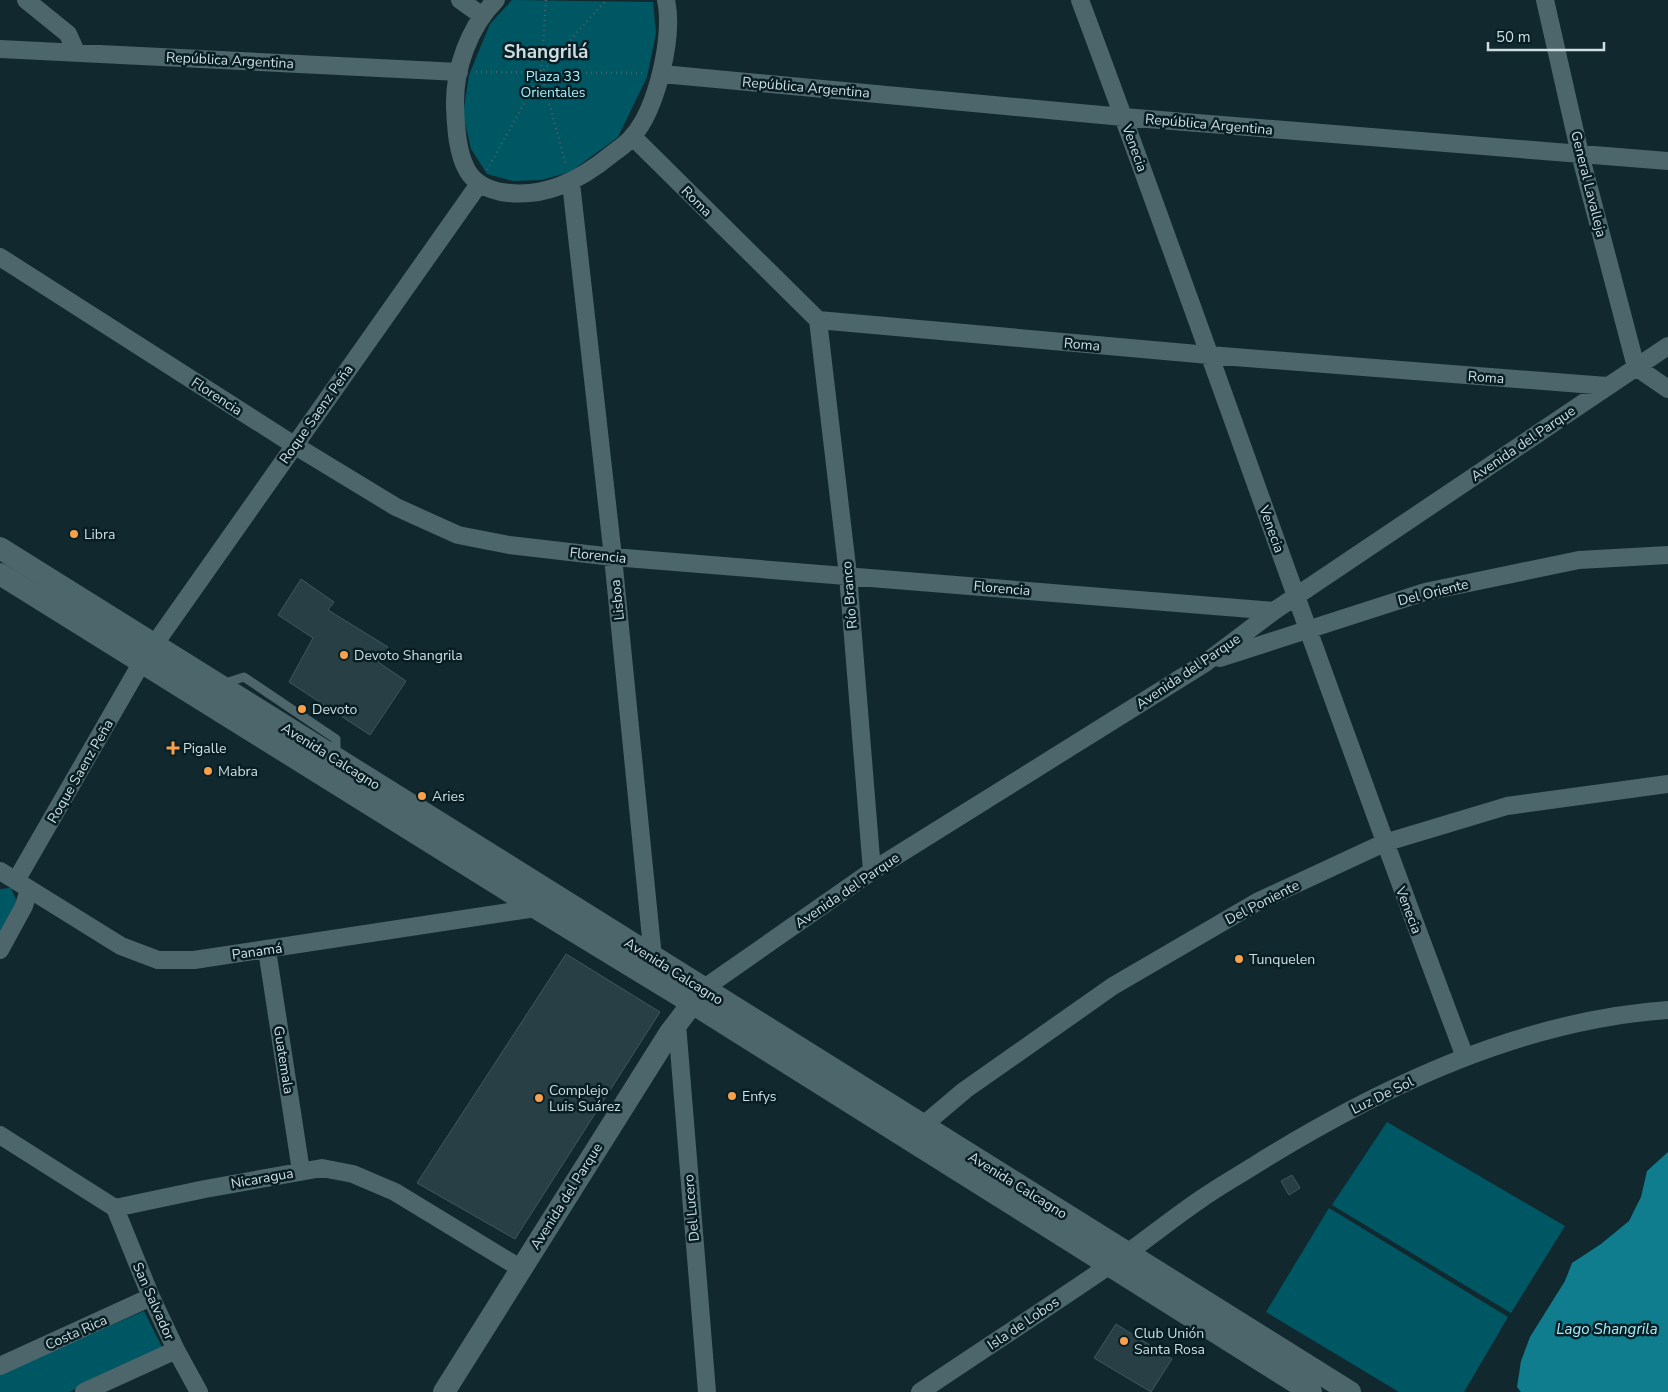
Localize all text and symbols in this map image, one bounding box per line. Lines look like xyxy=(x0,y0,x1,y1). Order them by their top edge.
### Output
scale bar xyxy=(1488,20,1604,52)
text: 50 m xyxy=(1496,27,1531,47)
district label: Shangrilá xyxy=(504,39,588,65)
street label: República Argentina xyxy=(166,48,294,73)
park label: Plaza 33 Orientales xyxy=(521,67,586,102)
street label: República Argentina xyxy=(741,72,871,103)
street label: República Argentina xyxy=(1144,109,1274,140)
street label: Venecia xyxy=(1117,121,1152,174)
street label: General Lavalleja xyxy=(1566,129,1611,239)
street label: Roma xyxy=(677,182,716,221)
street label: Roma xyxy=(1063,333,1101,356)
street label: Roque Saenz Peña xyxy=(275,361,358,468)
street label: Roma xyxy=(1467,367,1505,388)
street label: Florencia xyxy=(188,373,246,420)
street label: Avenida del Parque xyxy=(1467,401,1579,486)
street label: Venecia xyxy=(1254,502,1289,555)
place label: Libra xyxy=(84,525,115,544)
marker: Libra xyxy=(68,528,80,540)
street label: Florencia xyxy=(569,543,627,568)
street label: Río Branco xyxy=(837,560,862,630)
street label: Del Oriente xyxy=(1396,575,1470,610)
street label: Florencia xyxy=(973,577,1031,600)
street label: Lisboa xyxy=(606,579,629,621)
street label: Avenida del Parque xyxy=(1132,629,1244,714)
place label: Devoto Shangrila xyxy=(354,646,463,665)
marker: Devoto Shangrila xyxy=(338,649,350,661)
place label: Devoto xyxy=(312,700,357,719)
marker: Devoto xyxy=(296,703,308,715)
street label: Roque Saenz Peña xyxy=(43,716,118,827)
street label: Avenida Calcagno xyxy=(278,718,384,795)
place label: Pigalle xyxy=(183,739,226,758)
marker: Pigalle xyxy=(167,742,179,754)
place label: Mabra xyxy=(218,762,258,781)
marker: Mabra xyxy=(202,765,214,777)
place label: Aries xyxy=(432,787,465,806)
marker: Aries xyxy=(416,790,428,802)
street label: Avenida del Parque xyxy=(791,848,903,933)
street label: Del Poniente xyxy=(1222,876,1303,929)
street label: Venecia xyxy=(1391,883,1426,936)
street label: Avenida Calcagno xyxy=(621,933,727,1010)
street label: Panamá xyxy=(231,939,284,964)
place label: Tunquelen xyxy=(1249,950,1315,969)
marker: Tunquelen xyxy=(1233,953,1245,965)
street label: Guatemala xyxy=(269,1025,298,1095)
street label: Luz De Sol xyxy=(1348,1072,1417,1119)
place label: Complejo Luis Suárez xyxy=(549,1081,621,1116)
place label: Enfys xyxy=(742,1087,777,1106)
marker: Enfys xyxy=(726,1090,738,1102)
marker: Complejo Luis Suárez xyxy=(533,1092,545,1104)
street label: Avenida del Parque xyxy=(526,1139,607,1253)
street label: Avenida Calcagno xyxy=(965,1147,1071,1224)
street label: Nicaragua xyxy=(229,1164,295,1193)
street label: Del Lucero xyxy=(679,1173,704,1242)
street label: San Salvador xyxy=(128,1259,179,1343)
street label: Isla de Lobos xyxy=(984,1292,1063,1354)
street label: Costa Rica xyxy=(42,1310,110,1355)
water label: Lago Shangrila xyxy=(1556,1319,1658,1339)
place label: Club Unión Santa Rosa xyxy=(1134,1324,1205,1359)
marker: Club Unión Santa Rosa xyxy=(1118,1335,1130,1347)

